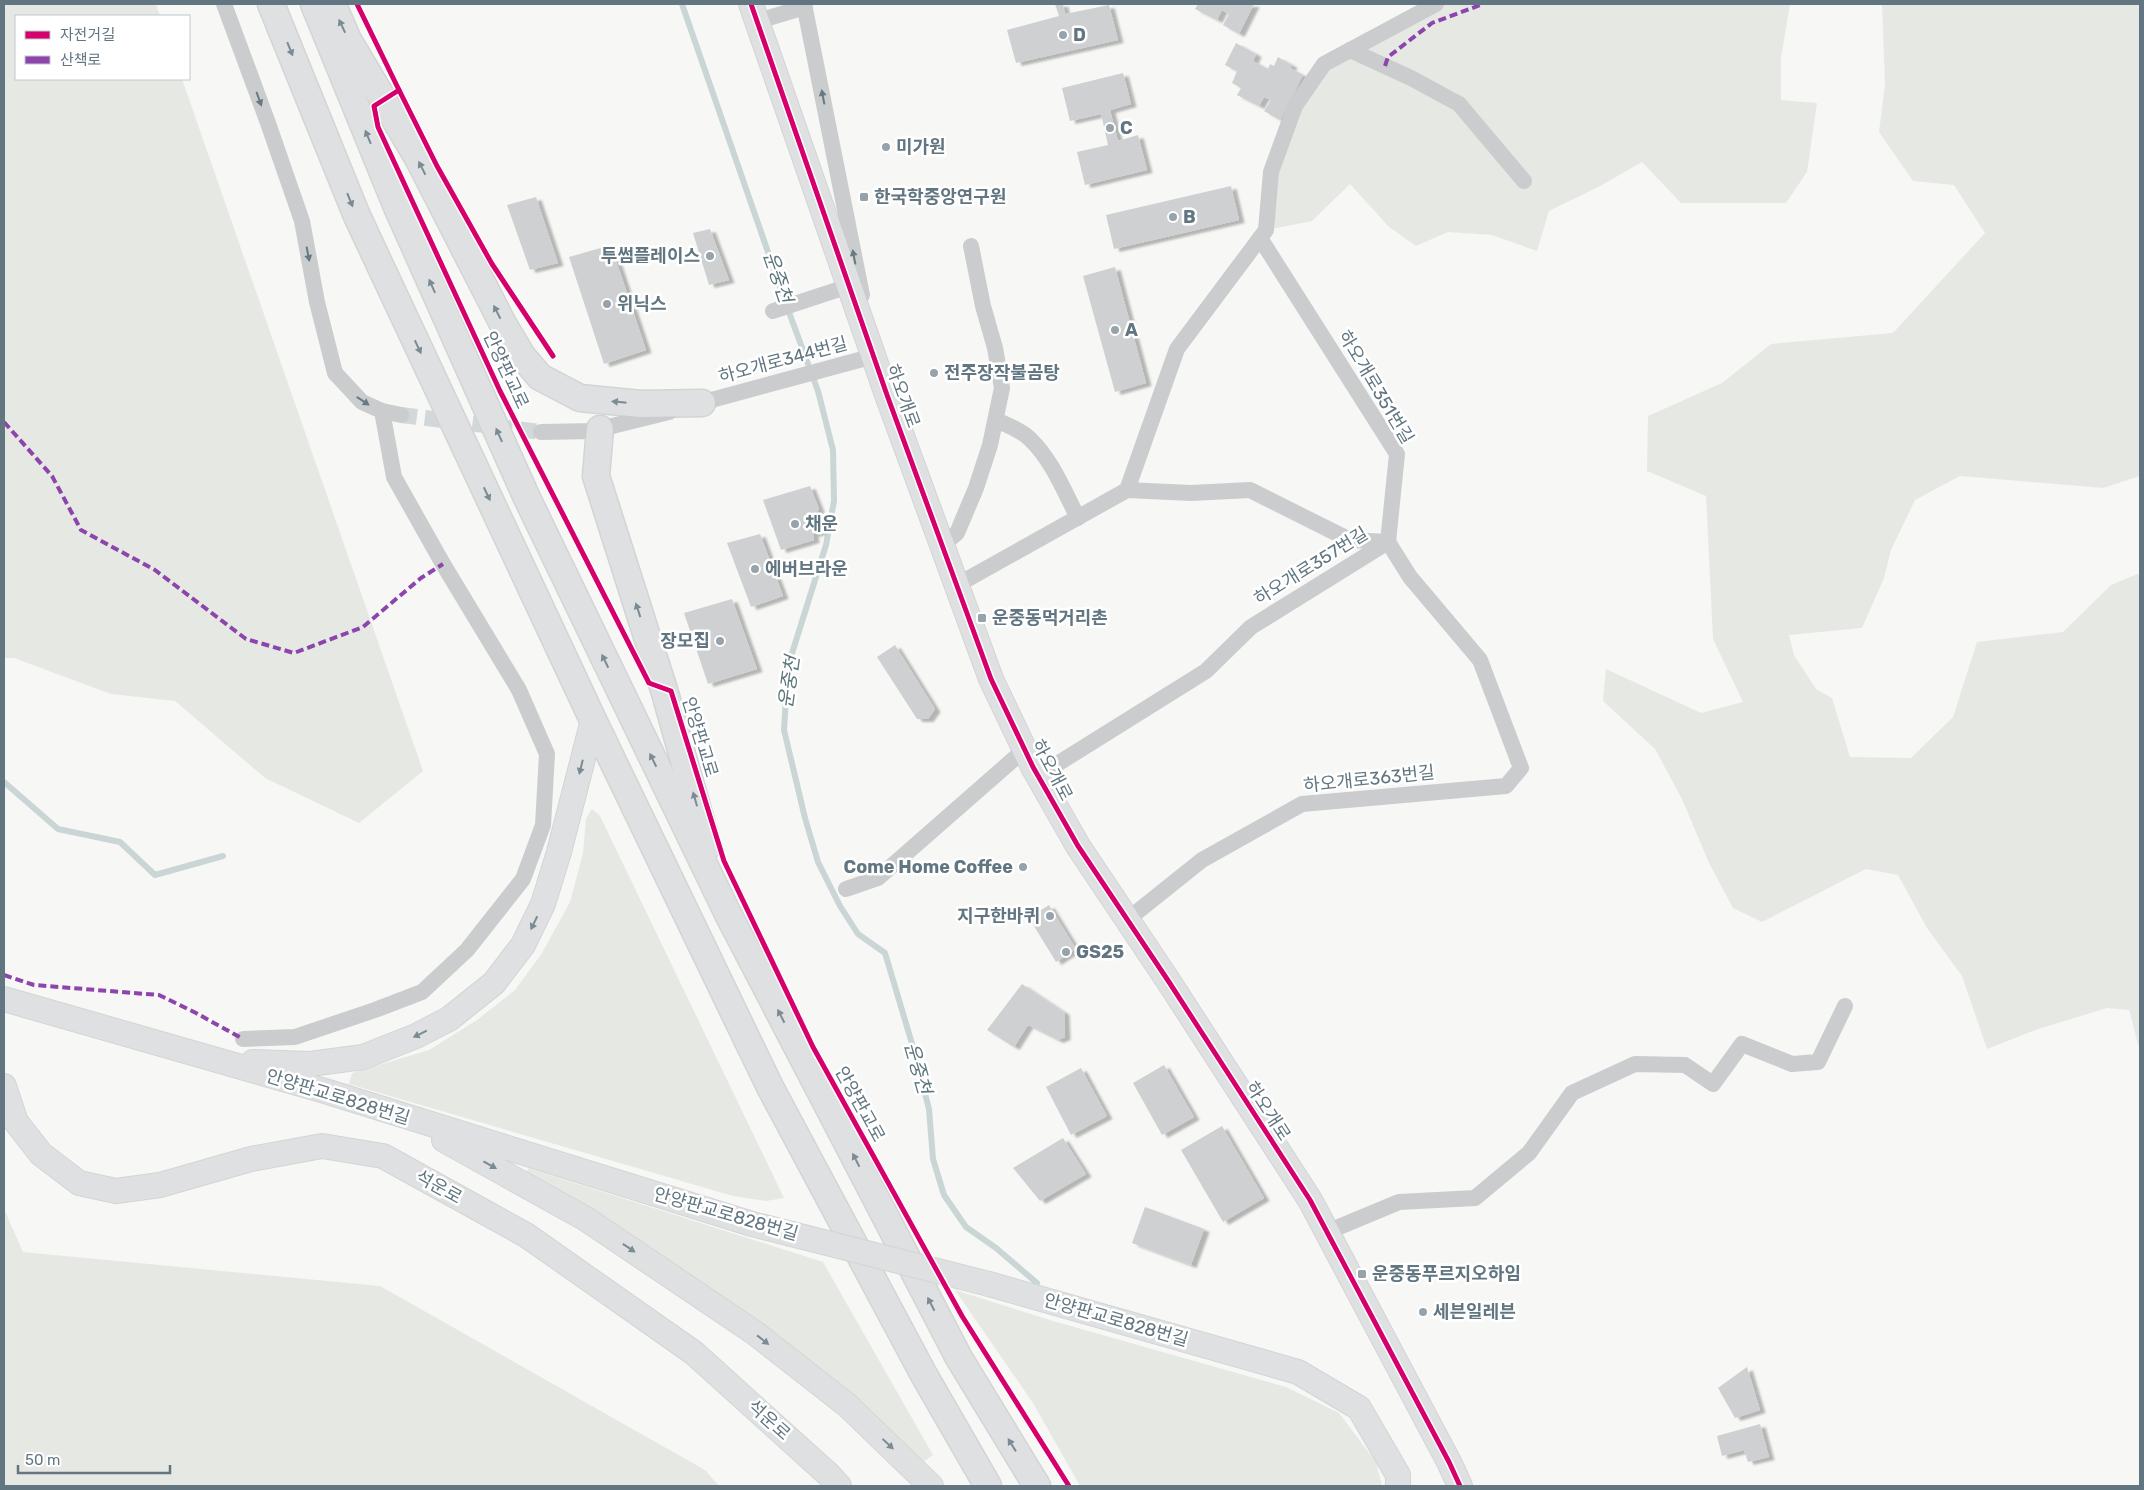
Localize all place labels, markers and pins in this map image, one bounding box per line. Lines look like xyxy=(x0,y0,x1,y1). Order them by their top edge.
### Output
place label: D xyxy=(1073,24,1086,46)
marker: D xyxy=(1057,29,1069,41)
place label: C xyxy=(1120,117,1133,139)
marker: C xyxy=(1104,122,1116,134)
place label: 미가원 xyxy=(896,136,946,158)
marker: 미가원 xyxy=(880,141,892,153)
place label: 한국학중앙연구원 xyxy=(874,186,1006,208)
marker: 한국학중앙연구원 xyxy=(858,191,870,203)
place label: B xyxy=(1183,206,1196,228)
marker: B xyxy=(1167,211,1179,223)
place label: 투썸플레이스 xyxy=(601,245,700,267)
marker: 투썸플레이스 xyxy=(704,250,716,262)
place label: 위닉스 xyxy=(617,293,667,315)
marker: 위닉스 xyxy=(601,298,613,310)
place label: A xyxy=(1125,319,1138,341)
marker: A xyxy=(1109,324,1121,336)
place label: 전주장작불곰탕 xyxy=(944,362,1060,384)
marker: 전주장작불곰탕 xyxy=(928,367,940,379)
place label: 채운 xyxy=(805,513,838,535)
marker: 채운 xyxy=(789,518,801,530)
place label: 에버브라운 xyxy=(765,558,848,580)
marker: 에버브라운 xyxy=(749,563,761,575)
place label: 운중동먹거리촌 xyxy=(992,607,1108,629)
marker: 운중동먹거리촌 xyxy=(976,612,988,624)
place label: 장모집 xyxy=(660,630,710,652)
marker: 장모집 xyxy=(714,635,726,647)
place label: Come Home Coffee xyxy=(844,856,1013,878)
marker: Come Home Coffee xyxy=(1017,861,1029,873)
place label: 지구한바퀴 xyxy=(957,905,1040,927)
marker: 지구한바퀴 xyxy=(1044,910,1056,922)
place label: GS25 xyxy=(1076,941,1124,963)
marker: GS25 xyxy=(1060,946,1072,958)
place label: 운중동푸르지오하임 xyxy=(1372,1263,1521,1285)
marker: 운중동푸르지오하임 xyxy=(1356,1268,1368,1280)
place label: 세븐일레븐 xyxy=(1433,1301,1516,1323)
marker: 세븐일레븐 xyxy=(1417,1306,1429,1318)

